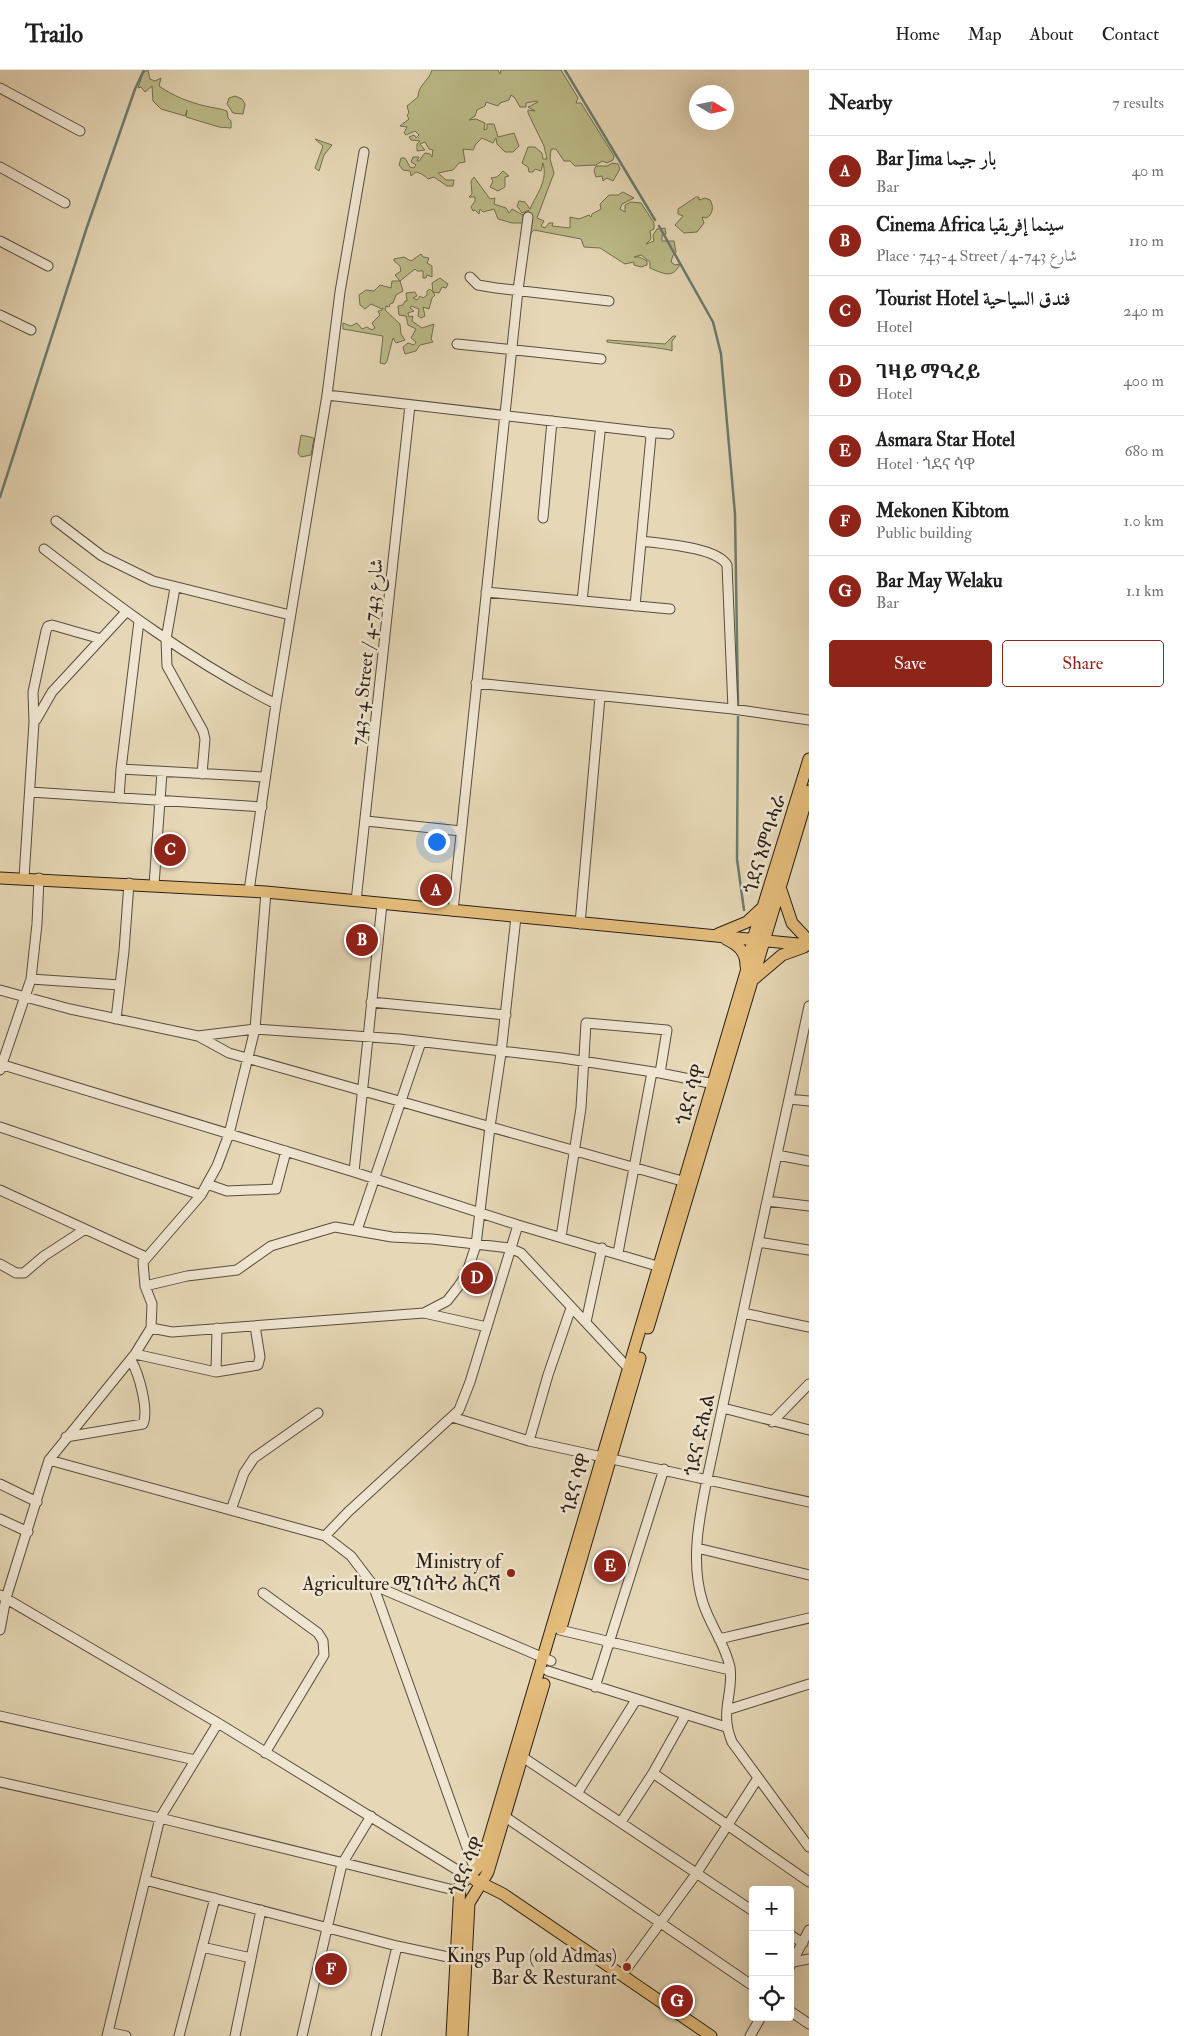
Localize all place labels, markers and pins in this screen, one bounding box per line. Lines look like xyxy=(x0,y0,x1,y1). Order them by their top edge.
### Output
pin: C xyxy=(154,831,186,869)
pin: A xyxy=(420,871,452,909)
pin: B xyxy=(346,921,378,959)
pin: D xyxy=(461,1259,493,1297)
pin: E xyxy=(594,1547,626,1585)
place label: Ministry of Agriculture ሚንስትሪ ሕርሻ xyxy=(302,1550,504,1596)
marker: Ministry of Agriculture ሚንስትሪ ሕርሻ xyxy=(505,1567,517,1579)
place label: Kings Pup (old Admas) Bar & Resturant xyxy=(446,1944,617,1990)
pin: F xyxy=(315,1950,347,1988)
marker: Kings Pup (old Admas) Bar & Resturant xyxy=(621,1961,633,1973)
pin: G xyxy=(661,1982,693,2020)

